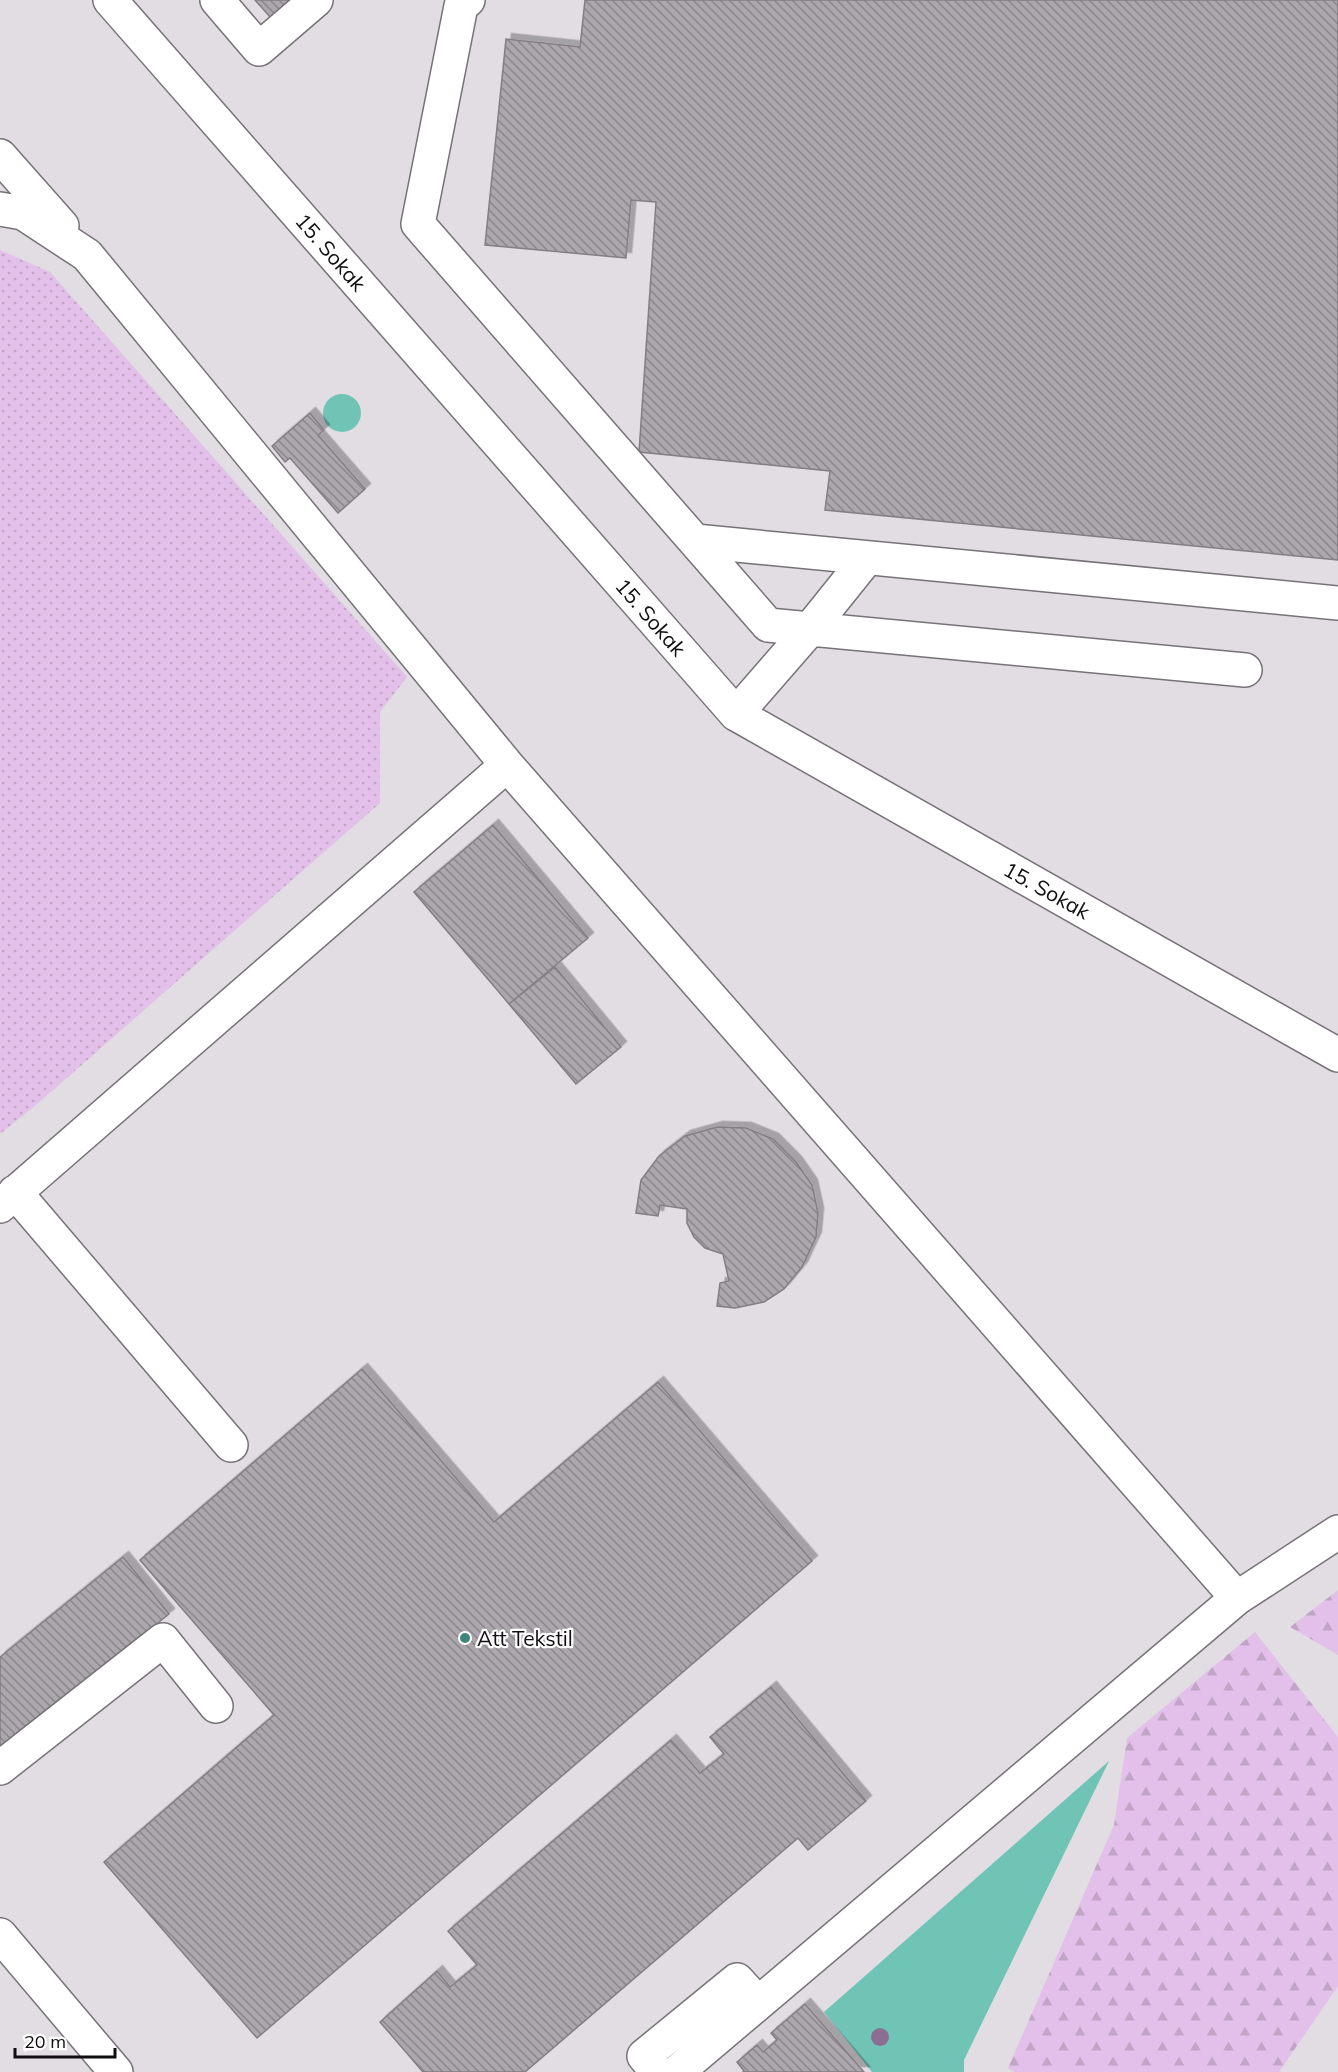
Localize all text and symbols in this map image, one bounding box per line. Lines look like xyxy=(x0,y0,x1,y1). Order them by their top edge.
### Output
street label: 15. Sokak xyxy=(290,208,372,296)
street label: 15. Sokak xyxy=(610,573,692,661)
street label: 15. Sokak xyxy=(999,856,1095,924)
place label: Att Tekstil xyxy=(477,1625,573,1651)
marker: Att Tekstil xyxy=(458,1631,472,1645)
scale bar xyxy=(15,2021,116,2059)
text: 20 m xyxy=(24,2030,66,2053)

